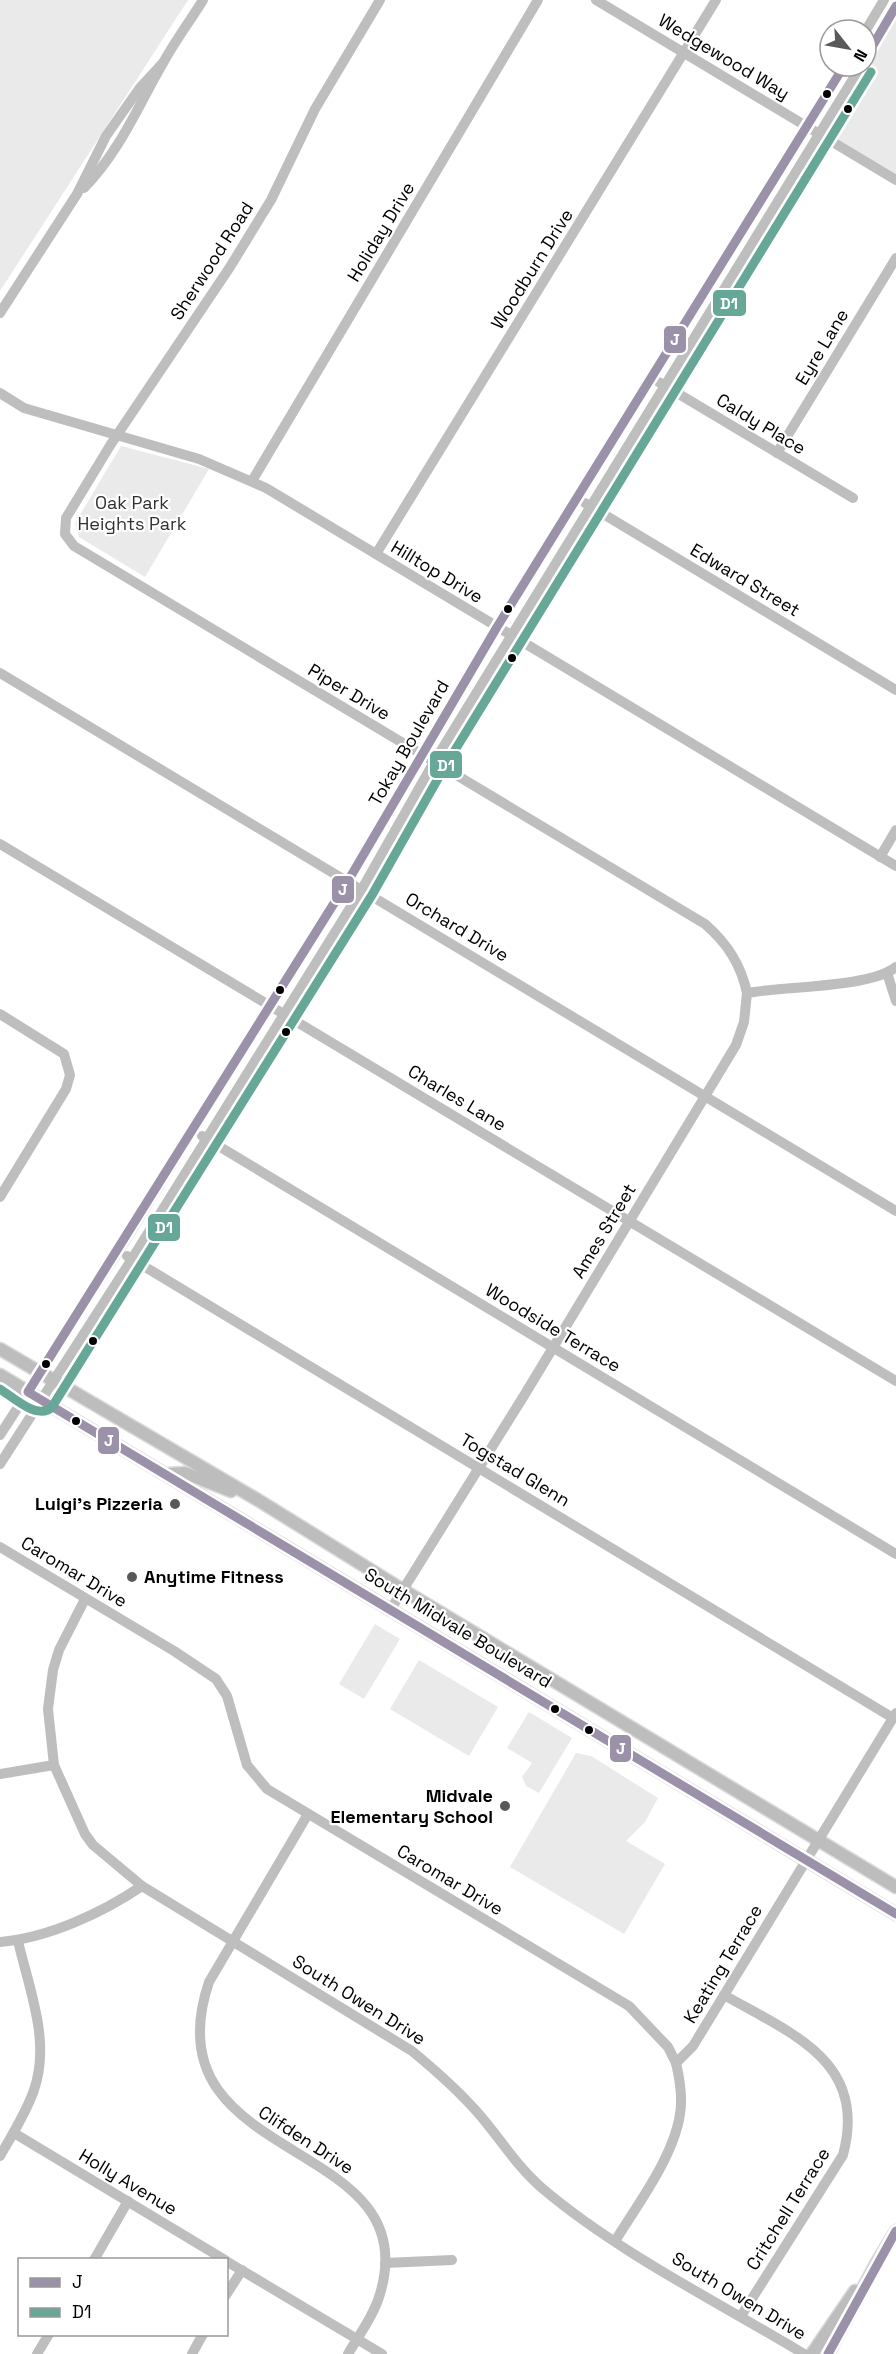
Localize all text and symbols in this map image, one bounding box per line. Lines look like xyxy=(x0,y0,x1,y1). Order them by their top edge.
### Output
street label: Wedgewood Way xyxy=(654,8,794,105)
north arrow xyxy=(818,18,878,78)
text: N xyxy=(849,45,872,65)
unlabelled marker xyxy=(821,88,833,100)
unlabelled marker xyxy=(842,103,854,115)
street label: Holiday Drive xyxy=(342,178,419,286)
street label: Sherwood Road xyxy=(165,197,258,324)
street label: Woodburn Drive xyxy=(485,204,578,333)
line badge: D1 xyxy=(712,289,747,317)
text: D1 xyxy=(720,293,738,314)
street label: Eyre Lane xyxy=(790,304,853,389)
line badge: J xyxy=(663,325,687,354)
text: J xyxy=(670,329,680,350)
street label: Caldy Place xyxy=(712,388,810,459)
park label: Oak Park Heights Park xyxy=(77,491,187,535)
street label: Hilltop Drive xyxy=(387,535,488,608)
street label: Edward Street xyxy=(686,538,804,621)
unlabelled marker xyxy=(502,603,514,615)
unlabelled marker xyxy=(506,652,518,664)
street label: Piper Drive xyxy=(304,658,395,725)
street label: Tokay Boulevard xyxy=(363,676,454,810)
line badge: D1 xyxy=(429,750,463,779)
text: D1 xyxy=(437,755,455,776)
line badge: J xyxy=(331,875,355,904)
text: J xyxy=(338,879,348,900)
street label: Orchard Drive xyxy=(401,887,513,966)
unlabelled marker xyxy=(274,984,286,996)
unlabelled marker xyxy=(280,1026,292,1038)
street label: Charles Lane xyxy=(404,1059,511,1136)
street label: Ames Street xyxy=(566,1179,641,1282)
line badge: D1 xyxy=(147,1213,181,1242)
text: D1 xyxy=(155,1217,173,1238)
street label: Woodside Terrace xyxy=(481,1278,625,1377)
unlabelled marker xyxy=(87,1335,99,1347)
unlabelled marker xyxy=(40,1358,52,1370)
unlabelled marker xyxy=(70,1415,82,1427)
line badge: J xyxy=(97,1426,120,1455)
street label: Togstad Glenn xyxy=(456,1428,574,1511)
text: J xyxy=(104,1430,114,1451)
place label: Luigi's Pizzeria xyxy=(35,1492,164,1515)
marker: Luigi's Pizzeria xyxy=(168,1497,182,1511)
street label: Caromar Drive xyxy=(17,1531,132,1612)
street label: South Midvale Boulevard xyxy=(360,1562,556,1693)
place label: Anytime Fitness xyxy=(144,1565,284,1588)
marker: Anytime Fitness xyxy=(125,1570,139,1584)
unlabelled marker xyxy=(549,1703,561,1715)
unlabelled marker xyxy=(583,1724,595,1736)
line badge: J xyxy=(609,1734,632,1763)
text: J xyxy=(616,1738,626,1759)
place label: Midvale Elementary School xyxy=(330,1784,493,1828)
marker: Midvale Elementary School xyxy=(498,1799,512,1813)
street label: Caromar Drive xyxy=(393,1839,508,1920)
street label: Keating Terrace xyxy=(678,1900,767,2027)
street label: South Owen Drive xyxy=(288,1949,430,2050)
street label: Clifden Drive xyxy=(254,2100,358,2179)
street label: Holly Avenue xyxy=(75,2143,182,2220)
street label: Critchell Terrace xyxy=(741,2143,835,2274)
street label: South Owen Drive xyxy=(668,2246,811,2345)
legend xyxy=(18,2258,228,2336)
text: J xyxy=(72,2270,83,2293)
text: D1 xyxy=(72,2300,91,2323)

